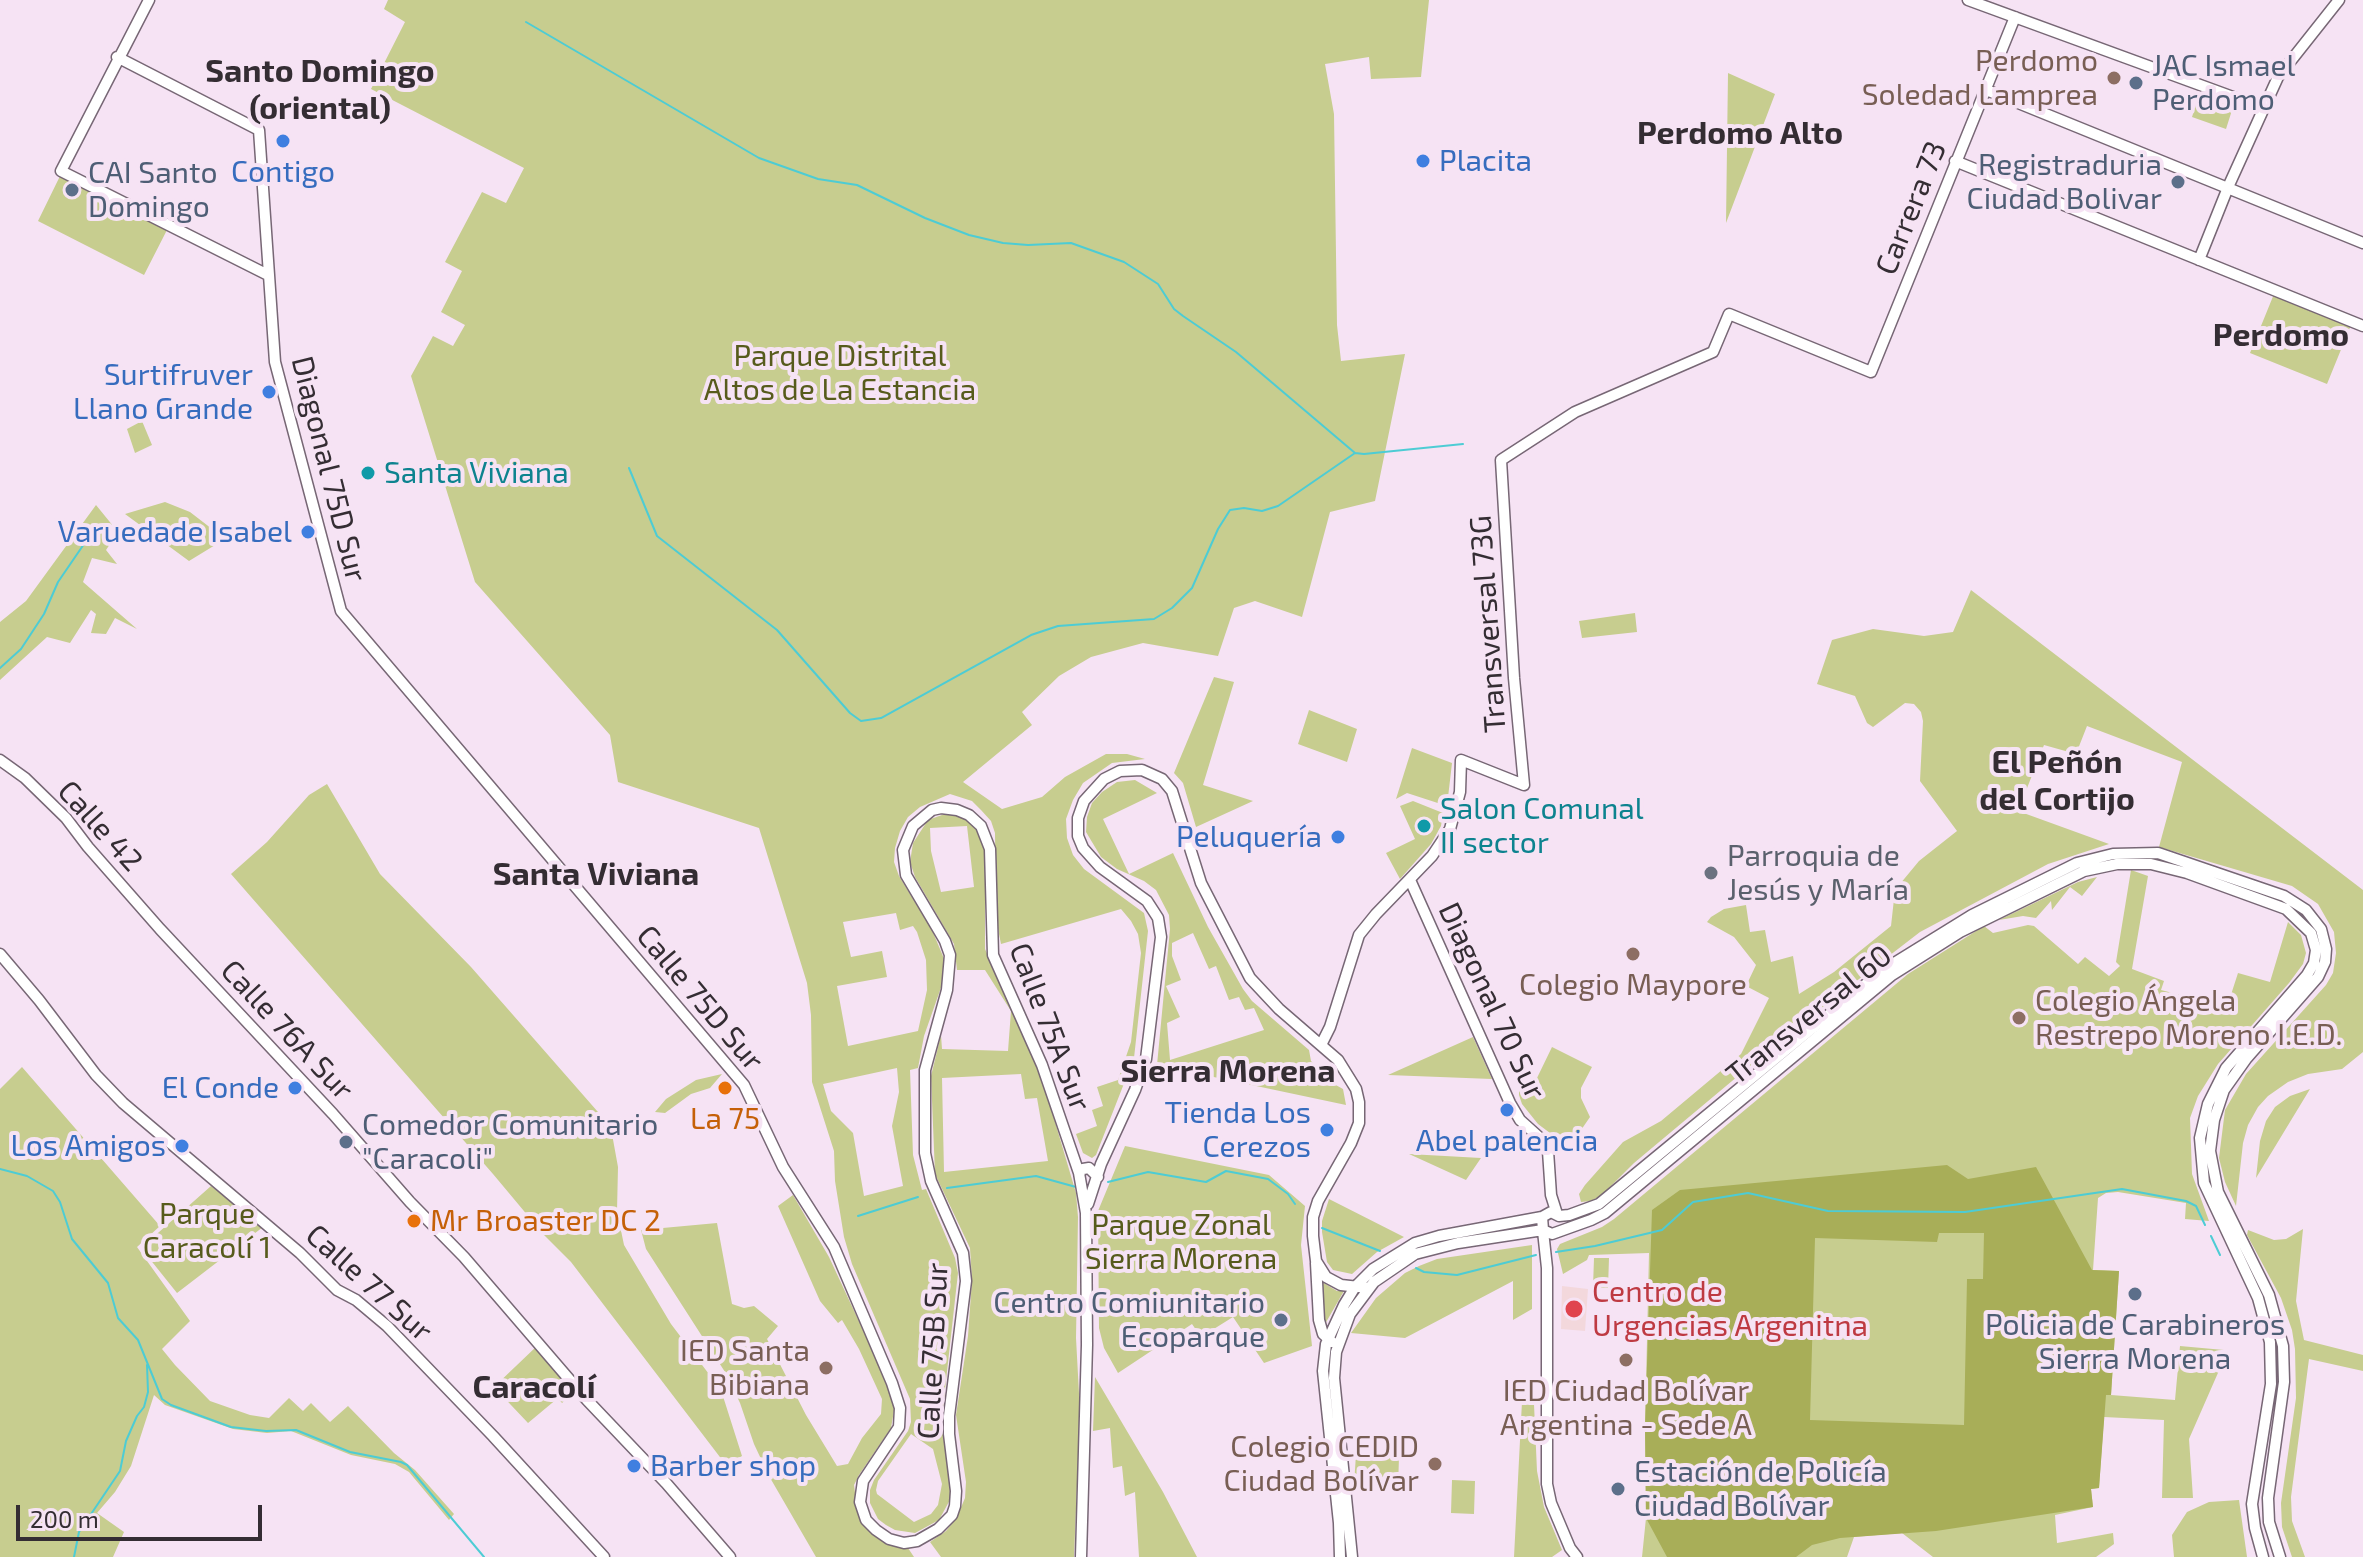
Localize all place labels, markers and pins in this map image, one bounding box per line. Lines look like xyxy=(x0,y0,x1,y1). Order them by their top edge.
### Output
place label: Perdomo Soledad Lamprea xyxy=(1862,43,2098,114)
place label: JAC Ismael Perdomo xyxy=(2152,48,2295,118)
marker: Perdomo Soledad Lamprea xyxy=(2105,69,2123,87)
marker: JAC Ismael Perdomo xyxy=(2127,74,2145,92)
marker: Contigo xyxy=(274,132,292,150)
place label: Placita xyxy=(1439,143,1532,179)
place label: Registraduria Ciudad Bolivar xyxy=(1967,147,2162,218)
marker: Placita xyxy=(1414,152,1432,170)
place label: Contigo xyxy=(231,154,335,190)
place label: CAI Santo Domingo xyxy=(88,155,218,226)
marker: Registraduria Ciudad Bolivar xyxy=(2169,173,2187,191)
marker: CAI Santo Domingo xyxy=(63,181,81,199)
place label: Surtifruver Llano Grande xyxy=(73,357,253,428)
marker: Surtifruver Llano Grande xyxy=(260,383,278,401)
place label: Santa Viviana xyxy=(384,455,569,491)
marker: Santa Viviana xyxy=(359,464,377,482)
place label: Varuedade Isabel xyxy=(58,514,292,550)
marker: Varuedade Isabel xyxy=(299,523,317,541)
place label: Salon Comunal II sector xyxy=(1440,791,1644,862)
marker: Salon Comunal II sector xyxy=(1415,817,1433,835)
place label: Peluquería xyxy=(1176,819,1322,855)
marker: Peluquería xyxy=(1329,828,1347,846)
place label: Parroquia de Jesús y María xyxy=(1727,838,1909,908)
marker: Parroquia de Jesús y María xyxy=(1702,864,1720,882)
marker: Colegio Maypore xyxy=(1624,945,1642,963)
place label: Colegio Maypore xyxy=(1519,967,1747,1003)
place label: Colegio Ángela Restrepo Moreno I.E.D. xyxy=(2035,983,2342,1054)
marker: Colegio Ángela Restrepo Moreno I.E.D. xyxy=(2010,1009,2028,1027)
place label: El Conde xyxy=(162,1070,279,1106)
marker: El Conde xyxy=(286,1079,304,1097)
marker: La 75 xyxy=(716,1079,734,1097)
place label: Tienda Los Cerezos xyxy=(1165,1095,1311,1166)
place label: La 75 xyxy=(690,1101,760,1137)
marker: Abel palencia xyxy=(1498,1101,1516,1119)
place label: Comedor Comunitario "Caracoli" xyxy=(362,1107,658,1178)
marker: Tienda Los Cerezos xyxy=(1318,1121,1336,1139)
place label: Abel palencia xyxy=(1416,1123,1598,1159)
place label: Los Amigos xyxy=(10,1128,166,1164)
marker: Comedor Comunitario "Caracoli" xyxy=(337,1133,355,1151)
marker: Los Amigos xyxy=(173,1137,191,1155)
place label: Mr Broaster DC 2 xyxy=(430,1203,661,1239)
marker: Mr Broaster DC 2 xyxy=(405,1212,423,1230)
place label: Centro de Urgencias Argenitna xyxy=(1592,1274,1868,1344)
place label: Centro Comiunitario Ecoparque xyxy=(993,1285,1265,1356)
marker: Policia de Carabineros Sierra Morena xyxy=(2126,1285,2144,1303)
marker: Centro de Urgencias Argenitna xyxy=(1563,1298,1585,1320)
place label: Policia de Carabineros Sierra Morena xyxy=(1985,1307,2285,1378)
marker: Centro Comiunitario Ecoparque xyxy=(1272,1311,1290,1329)
place label: IED Santa Bibiana xyxy=(680,1333,810,1404)
marker: IED Ciudad Bolívar Argentina - Sede A xyxy=(1617,1351,1635,1369)
marker: IED Santa Bibiana xyxy=(817,1359,835,1377)
place label: IED Ciudad Bolívar Argentina - Sede A xyxy=(1500,1373,1752,1444)
place label: Colegio CEDID Ciudad Bolívar xyxy=(1224,1429,1419,1500)
place label: Barber shop xyxy=(650,1448,816,1484)
place label: Estación de Policía Ciudad Bolívar xyxy=(1634,1454,1887,1524)
marker: Colegio CEDID Ciudad Bolívar xyxy=(1426,1455,1444,1473)
marker: Barber shop xyxy=(625,1457,643,1475)
marker: Estación de Policía Ciudad Bolívar xyxy=(1609,1480,1627,1498)

